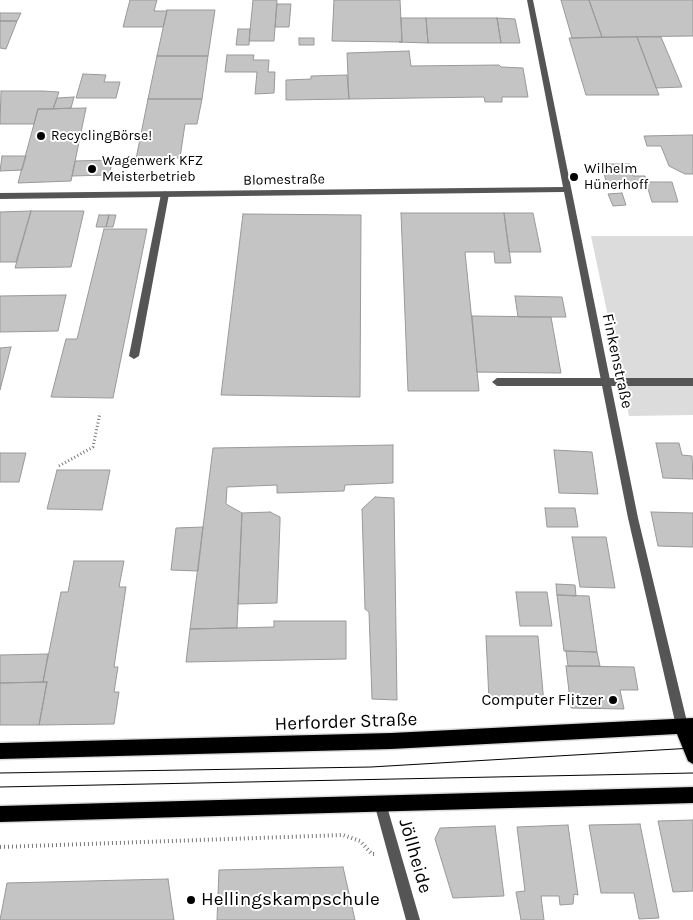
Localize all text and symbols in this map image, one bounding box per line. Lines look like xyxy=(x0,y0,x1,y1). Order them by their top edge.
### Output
place label: RecyclingBörse! xyxy=(51,128,152,144)
marker: RecyclingBörse! xyxy=(35,130,47,142)
place label: Wagenwerk KFZ Meisterbetrieb xyxy=(102,153,203,186)
place label: Wilhelm Hünerhoff xyxy=(584,161,648,193)
marker: Wagenwerk KFZ Meisterbetrieb xyxy=(86,163,98,175)
street label: Blomestraße xyxy=(243,171,325,189)
marker: Wilhelm Hünerhoff xyxy=(568,171,580,183)
street label: Finkenstraße xyxy=(598,312,636,410)
place label: Computer Flitzer xyxy=(481,690,603,710)
marker: Computer Flitzer xyxy=(607,694,619,706)
street label: Herforder Straße xyxy=(274,708,418,736)
street label: Jöllheide xyxy=(393,816,437,896)
place label: Hellingskampschule xyxy=(201,889,380,911)
marker: Hellingskampschule xyxy=(185,894,197,906)

